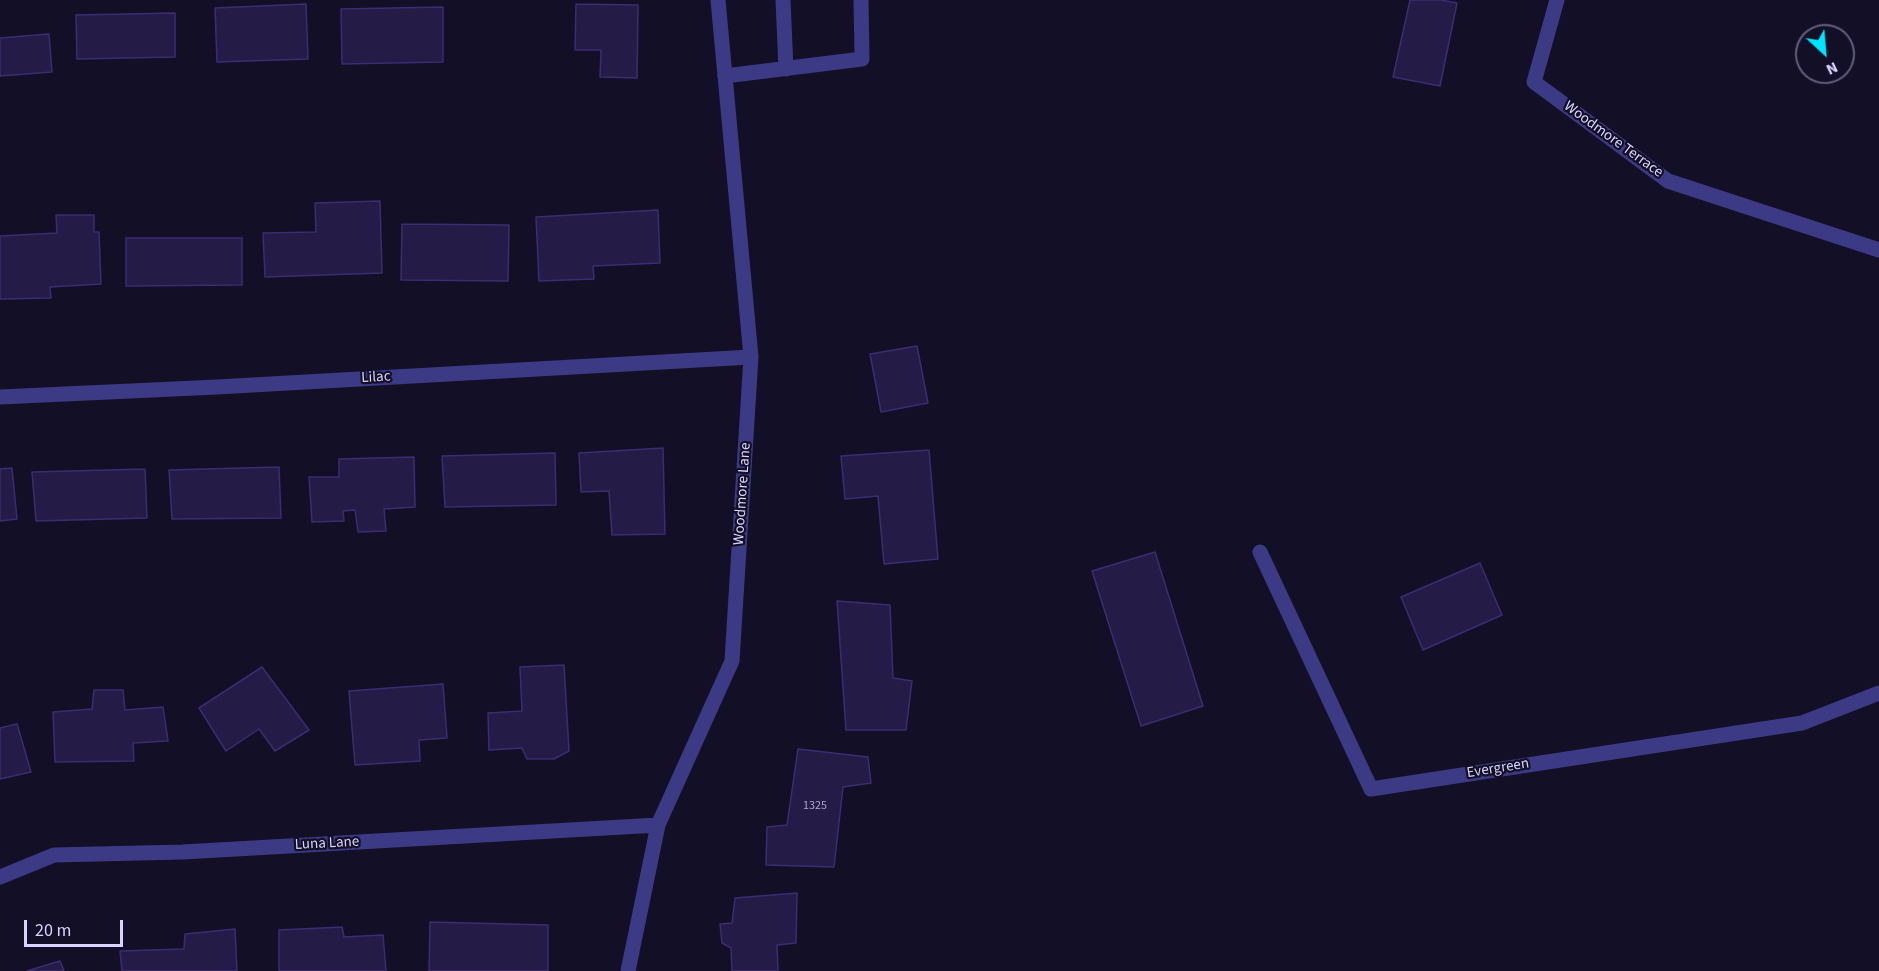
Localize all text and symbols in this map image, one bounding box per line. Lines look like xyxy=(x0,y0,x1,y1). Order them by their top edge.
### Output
north arrow xyxy=(1795,24,1855,84)
text: N xyxy=(1822,56,1842,81)
street label: Woodmore Terrace xyxy=(1560,98,1666,182)
street label: Lilac xyxy=(361,368,391,388)
street label: Woodmore Lane xyxy=(730,442,756,546)
street label: Evergreen xyxy=(1466,755,1530,783)
house number: 1325 xyxy=(803,799,827,813)
street label: Luna Lane xyxy=(294,833,360,855)
scale bar xyxy=(27,908,126,946)
text: 20 m xyxy=(35,918,71,943)

